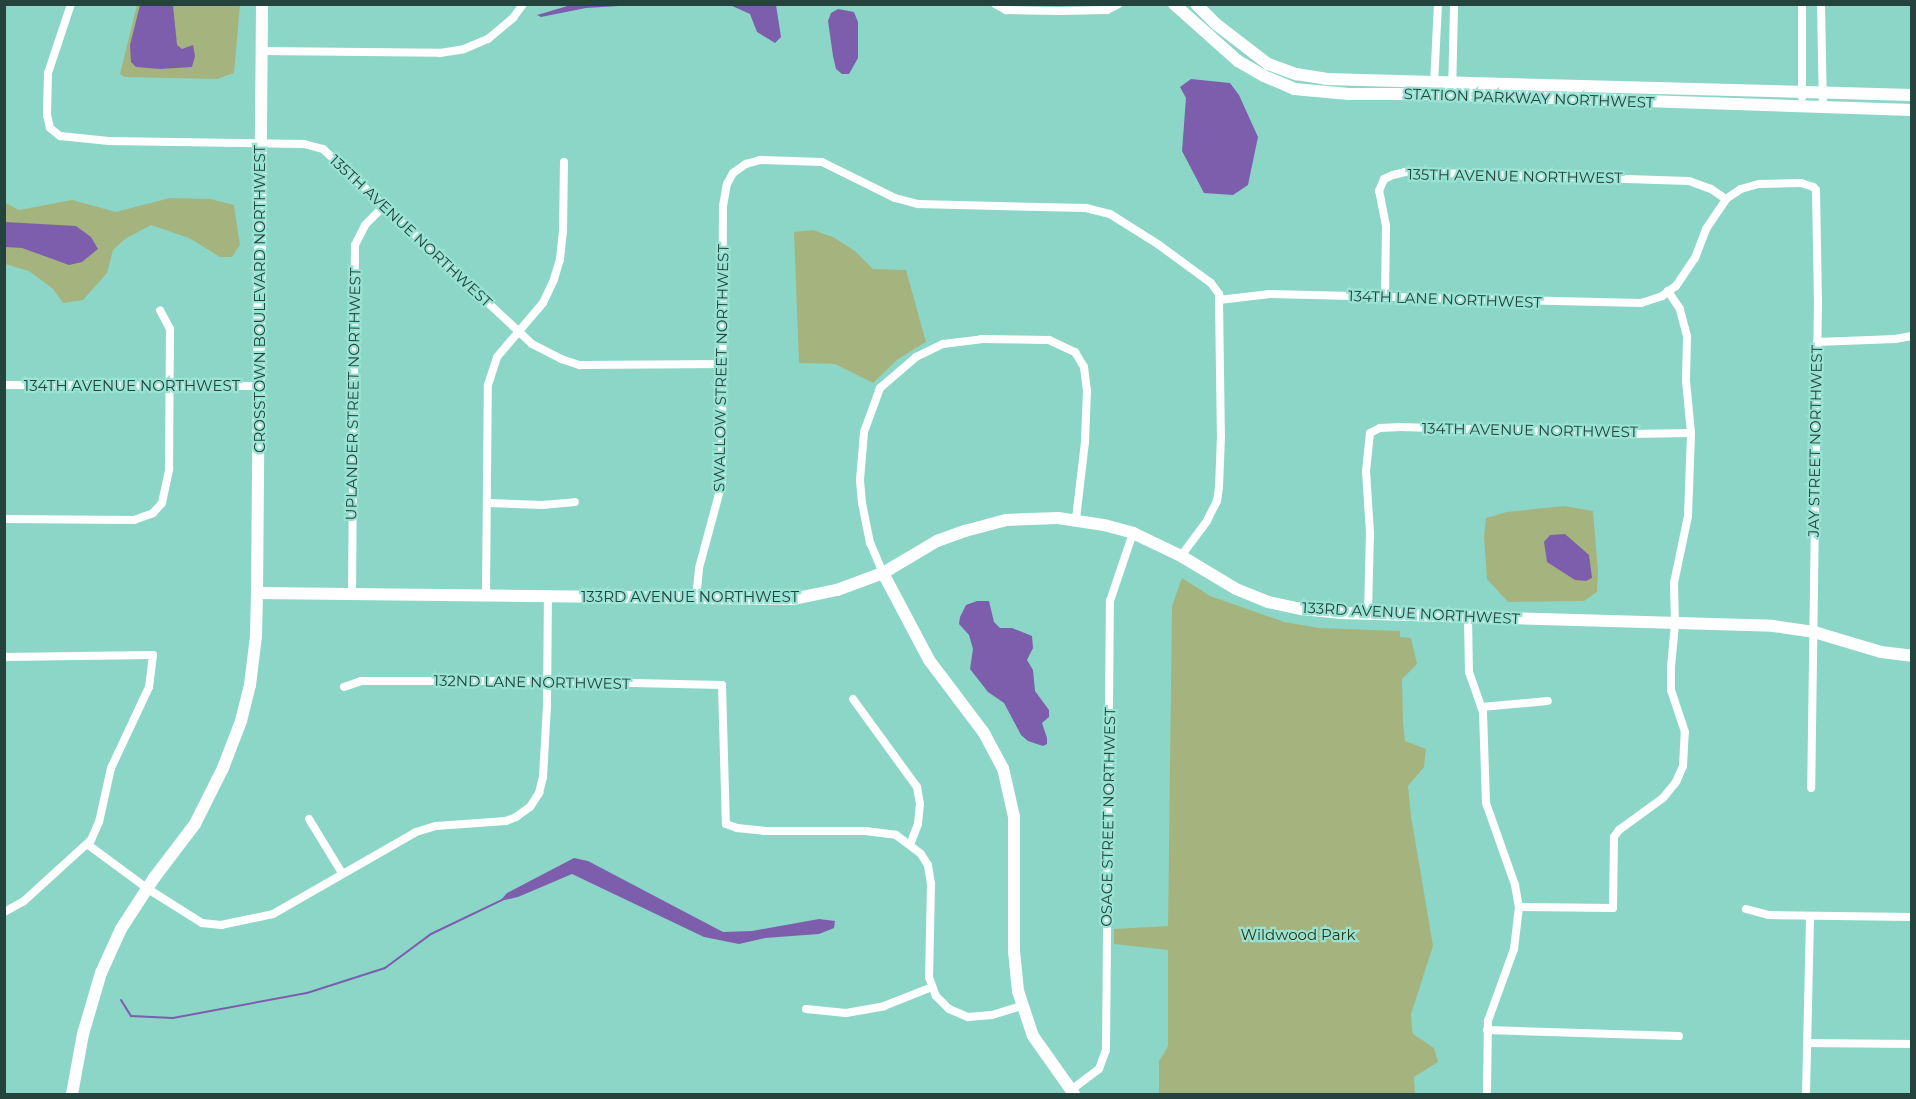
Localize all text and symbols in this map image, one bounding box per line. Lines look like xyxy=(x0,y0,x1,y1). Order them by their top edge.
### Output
street label: STATION PARKWAY NORTHWEST xyxy=(1403,85,1655,111)
street label: CROSSTOWN BOULEVARD NORTHWEST xyxy=(251,145,269,453)
street label: 135TH AVENUE NORTHWEST xyxy=(326,151,496,311)
street label: 135TH AVENUE NORTHWEST xyxy=(1407,165,1623,187)
street label: SWALLOW STREET NORTHWEST xyxy=(710,244,732,492)
street label: UPLANDER STREET NORTHWEST xyxy=(342,267,364,521)
street label: 134TH LANE NORTHWEST xyxy=(1348,287,1542,311)
street label: JAY STREET NORTHWEST xyxy=(1804,345,1826,537)
street label: 134TH AVENUE NORTHWEST xyxy=(24,377,240,395)
street label: 134TH AVENUE NORTHWEST xyxy=(1422,419,1638,441)
street label: 133RD AVENUE NORTHWEST xyxy=(581,588,799,606)
street label: 133RD AVENUE NORTHWEST xyxy=(1302,598,1520,628)
street label: 132ND LANE NORTHWEST xyxy=(433,671,631,693)
street label: OSAGE STREET NORTHWEST xyxy=(1097,707,1119,927)
park label: Wildwood Park xyxy=(1241,926,1355,944)

